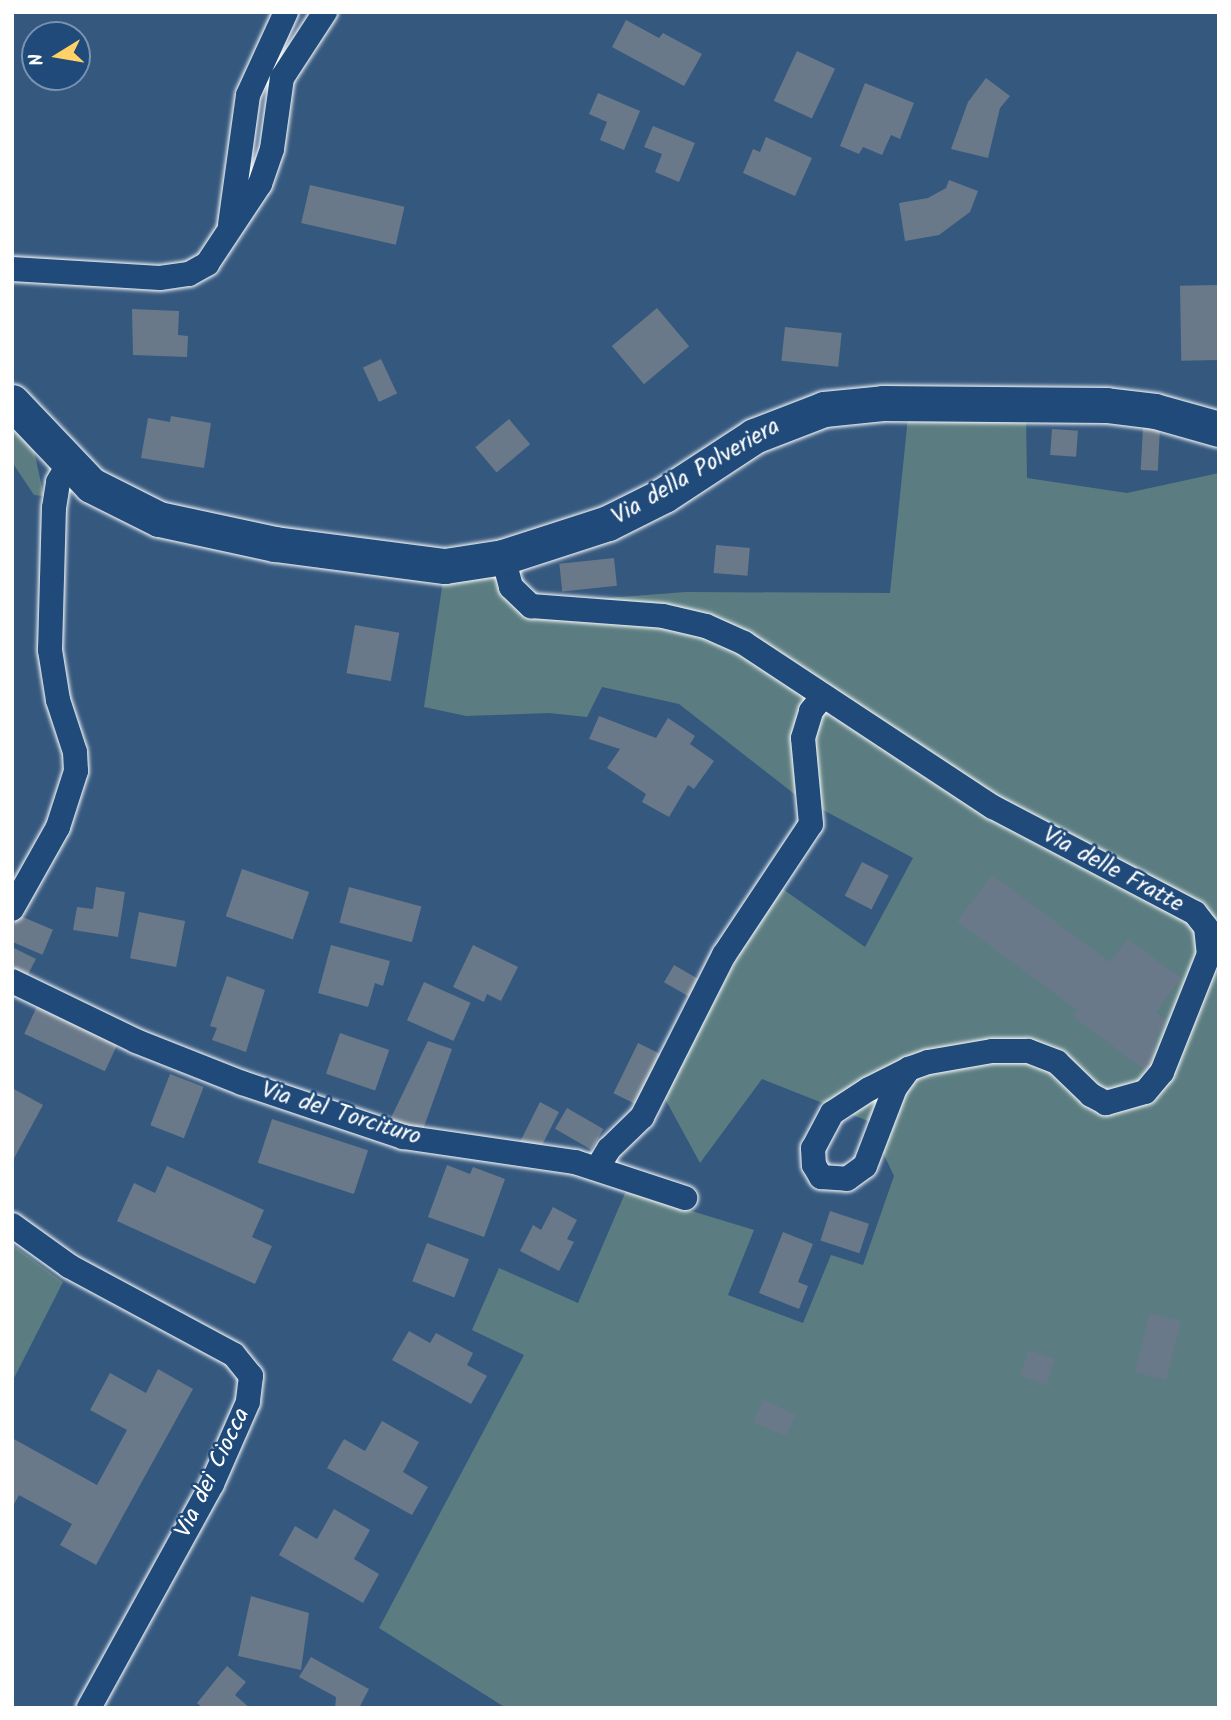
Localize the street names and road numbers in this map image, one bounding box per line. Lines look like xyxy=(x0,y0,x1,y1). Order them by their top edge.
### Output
street label: Via della Polveriera xyxy=(607,412,785,532)
street label: Via delle Fratte xyxy=(1038,821,1188,919)
street label: Via del Torcituro xyxy=(258,1076,424,1152)
street label: Via dei Ciocca xyxy=(169,1403,257,1543)

